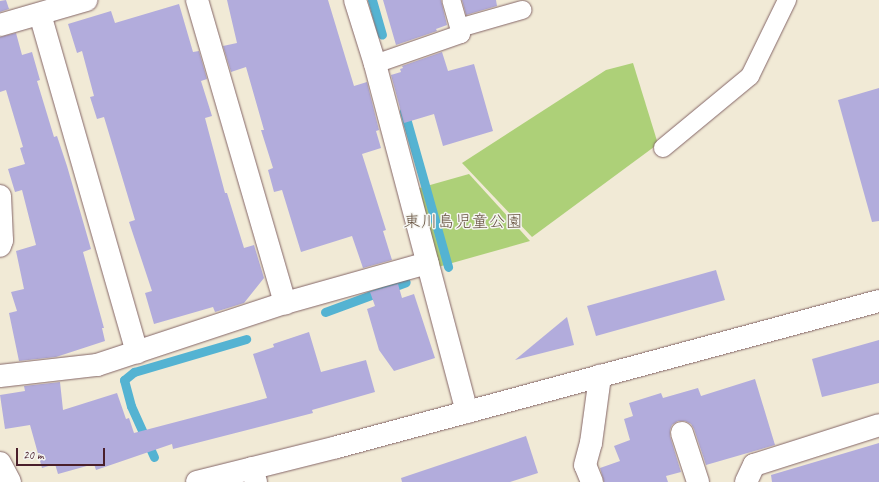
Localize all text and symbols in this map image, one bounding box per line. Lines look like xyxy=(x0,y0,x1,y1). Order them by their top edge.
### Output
park label: 東川島児童公園 xyxy=(404,212,522,232)
scale bar xyxy=(18,440,107,466)
text: 20 m xyxy=(23,447,43,463)

